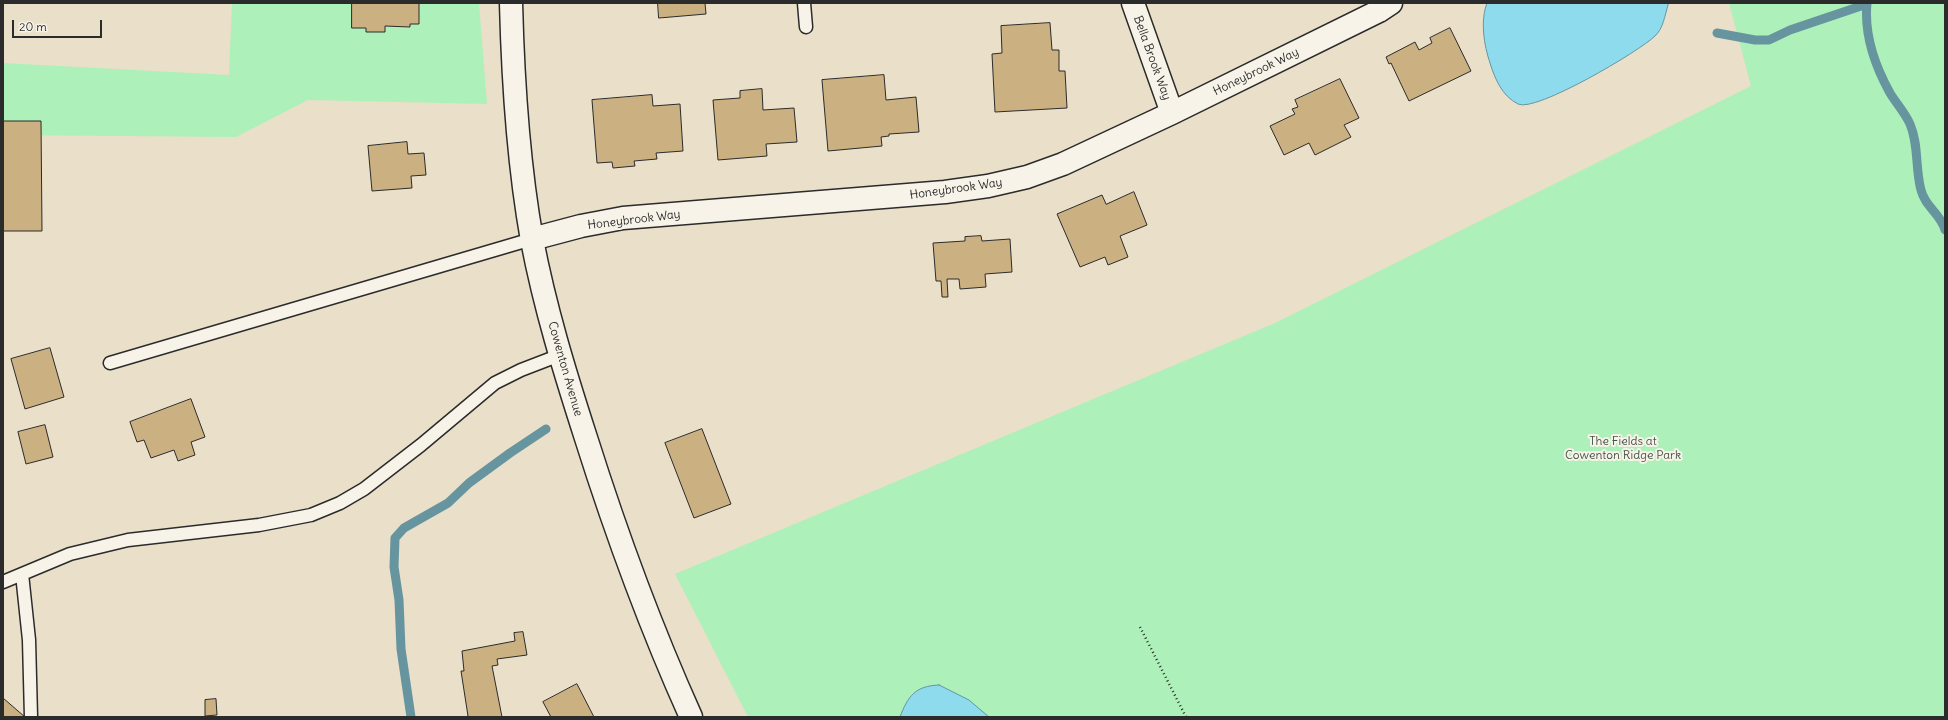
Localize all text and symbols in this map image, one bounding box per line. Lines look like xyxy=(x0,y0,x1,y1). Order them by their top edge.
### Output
scale bar xyxy=(14,12,104,38)
street label: Bella Brook Way xyxy=(1130,14,1174,102)
text: 20 m xyxy=(19,19,47,34)
street label: Honeybrook Way xyxy=(1211,45,1301,99)
street label: Honeybrook Way xyxy=(909,175,1003,203)
street label: Honeybrook Way xyxy=(587,207,681,233)
street label: Cowenton Avenue xyxy=(545,320,585,418)
park label: The Fields at Cowenton Ridge Park xyxy=(1565,435,1681,463)

